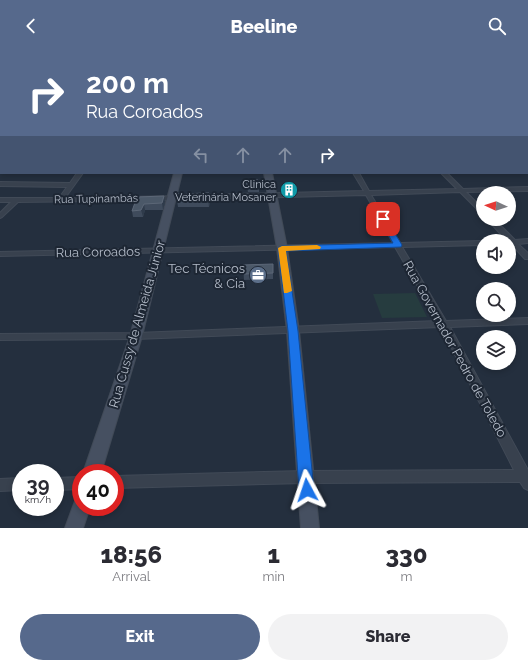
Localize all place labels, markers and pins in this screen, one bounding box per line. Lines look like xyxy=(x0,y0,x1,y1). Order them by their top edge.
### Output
place label: Clinica Veterinária Mosaner xyxy=(175,178,276,204)
building icon: Clinica Veterinária Mosaner xyxy=(279,180,299,200)
pin xyxy=(366,202,400,236)
place label: Tec Técnicos & Cia xyxy=(168,261,245,291)
office icon: Tec Técnicos & Cia xyxy=(248,265,268,285)

